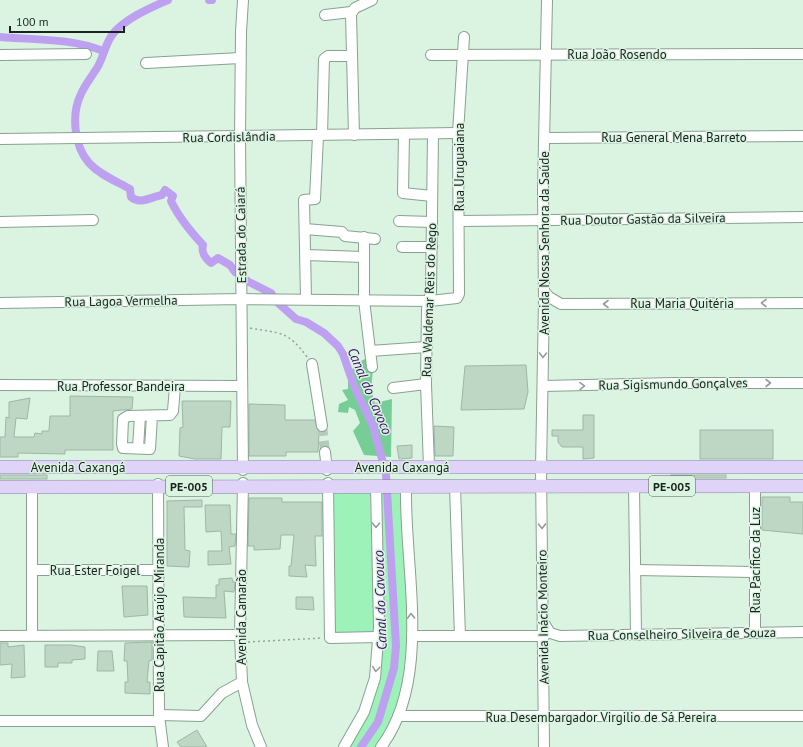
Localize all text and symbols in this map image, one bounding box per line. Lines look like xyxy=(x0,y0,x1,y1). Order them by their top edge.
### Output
scale bar xyxy=(10,8,124,34)
text: 100 m xyxy=(16,14,49,29)
street label: Rua João Rosendo xyxy=(567,46,667,63)
street label: Rua Uruguaiana xyxy=(451,123,468,211)
street label: Rua Cordislândia xyxy=(182,128,276,146)
street label: Rua General Mena Barreto xyxy=(601,129,747,146)
street label: Avenida Nossa Senhora da Saúde xyxy=(536,151,553,335)
street label: Estrada do Caiará xyxy=(232,187,250,283)
street label: Rua Doutor Gastão da Silveira xyxy=(560,209,726,229)
street label: Rua Waldemar Reis do Rego xyxy=(418,223,440,377)
street label: Rua Lagoa Vermelha xyxy=(64,292,178,310)
street label: Rua Maria Quitéria xyxy=(630,295,734,312)
one-way arrow xyxy=(761,299,767,307)
one-way arrow xyxy=(603,300,609,308)
water label: Canal do Cavoco xyxy=(344,345,396,437)
one-way arrow xyxy=(539,352,548,358)
street label: Rua Sigismundo Gonçalves xyxy=(598,374,748,394)
street label: Rua Professor Bandeira xyxy=(57,378,185,395)
one-way arrow xyxy=(765,379,771,387)
one-way arrow xyxy=(579,381,585,390)
street label: Avenida Caxangá xyxy=(31,459,125,476)
street label: Avenida Caxangá xyxy=(355,459,449,476)
road number: PE-005 xyxy=(166,476,212,496)
road number: PE-005 xyxy=(649,476,695,496)
street label: Rua Pacífico da Luz xyxy=(747,507,764,613)
one-way arrow xyxy=(372,522,380,528)
one-way arrow xyxy=(538,523,546,529)
street label: Rua Capitão Araújo Miranda xyxy=(151,538,168,692)
water label: Canal do Cavouco xyxy=(369,550,391,650)
street label: Avenida Inácio Monteiro xyxy=(533,550,553,684)
street label: Rua Ester Foigel xyxy=(50,562,140,579)
street label: Avenida Camarão xyxy=(233,569,250,665)
one-way arrow xyxy=(407,613,416,619)
street label: Rua Conselheiro Silveira de Souza xyxy=(588,624,776,644)
one-way arrow xyxy=(372,666,381,672)
street label: Rua Desembargador Virgilio de Sá Pereira xyxy=(485,709,717,726)

